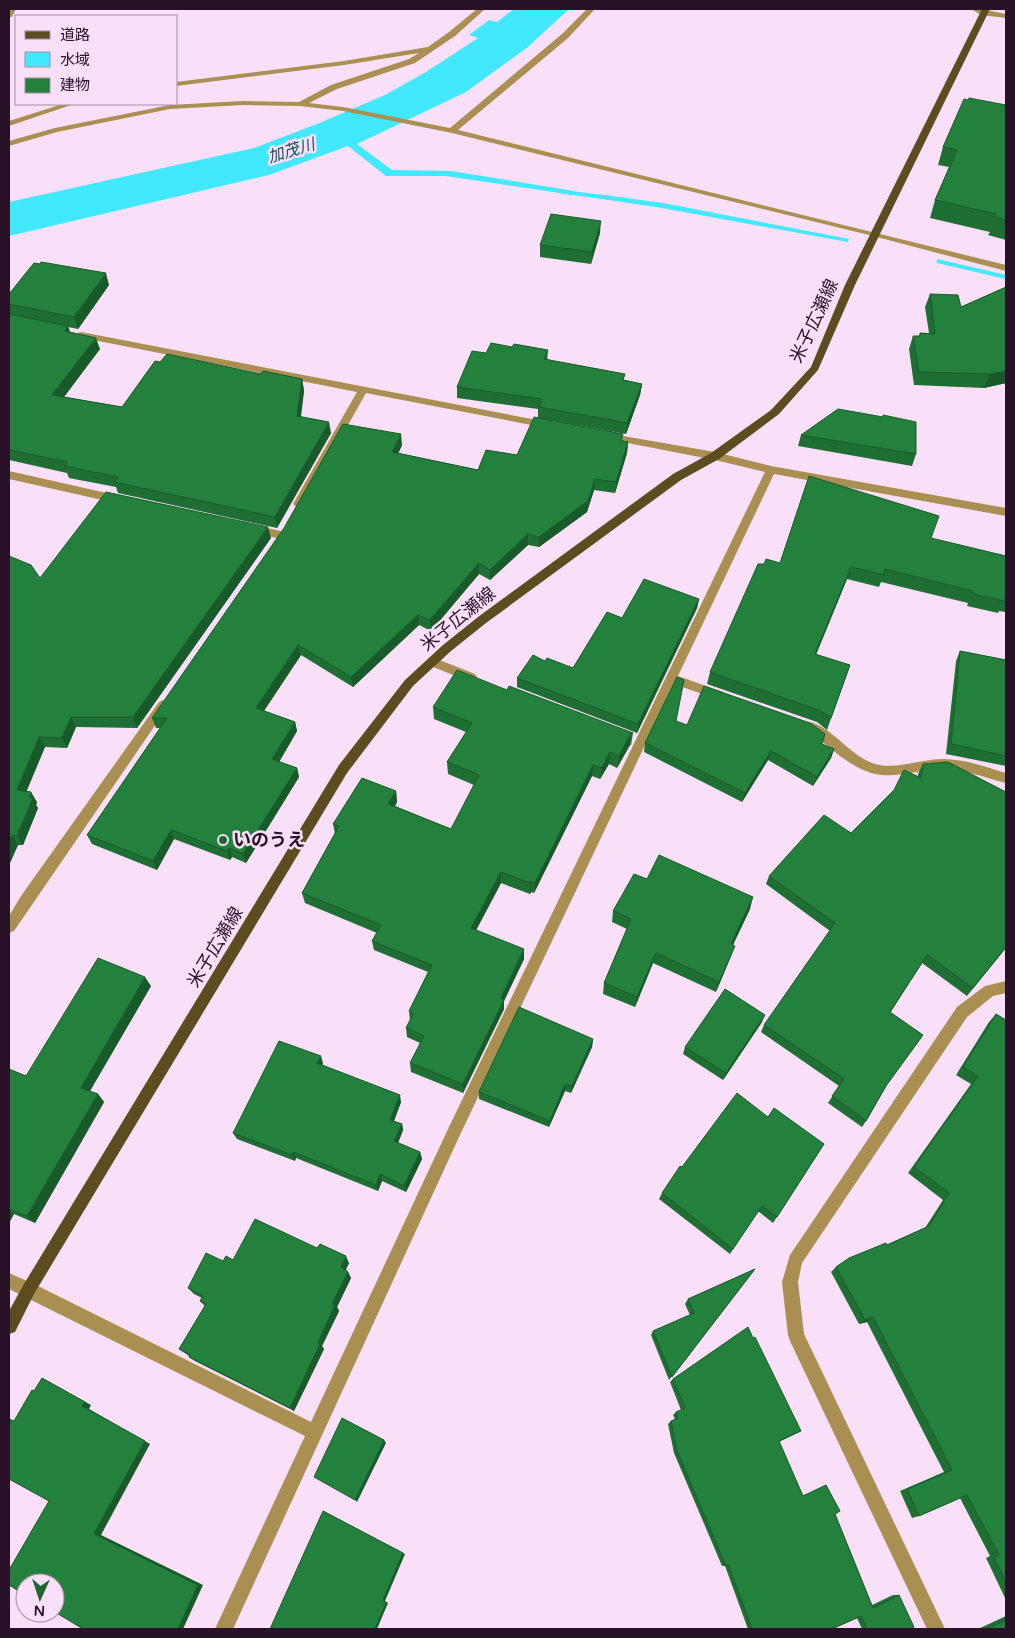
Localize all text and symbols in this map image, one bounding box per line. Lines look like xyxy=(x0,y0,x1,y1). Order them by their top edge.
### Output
legend xyxy=(15,15,178,105)
text: 道路 xyxy=(60,26,90,44)
text: 水域 xyxy=(60,51,90,69)
text: 建物 xyxy=(60,76,90,94)
water label: 加茂川 xyxy=(265,134,319,168)
street label: 米子広瀬線 xyxy=(785,276,843,366)
street label: 米子広瀬線 xyxy=(416,582,500,656)
place label: いのうえ xyxy=(233,829,305,851)
marker: いのうえ xyxy=(217,834,229,846)
street label: 米子広瀬線 xyxy=(182,903,248,991)
north arrow xyxy=(15,1573,65,1623)
text: N xyxy=(33,1602,45,1619)

